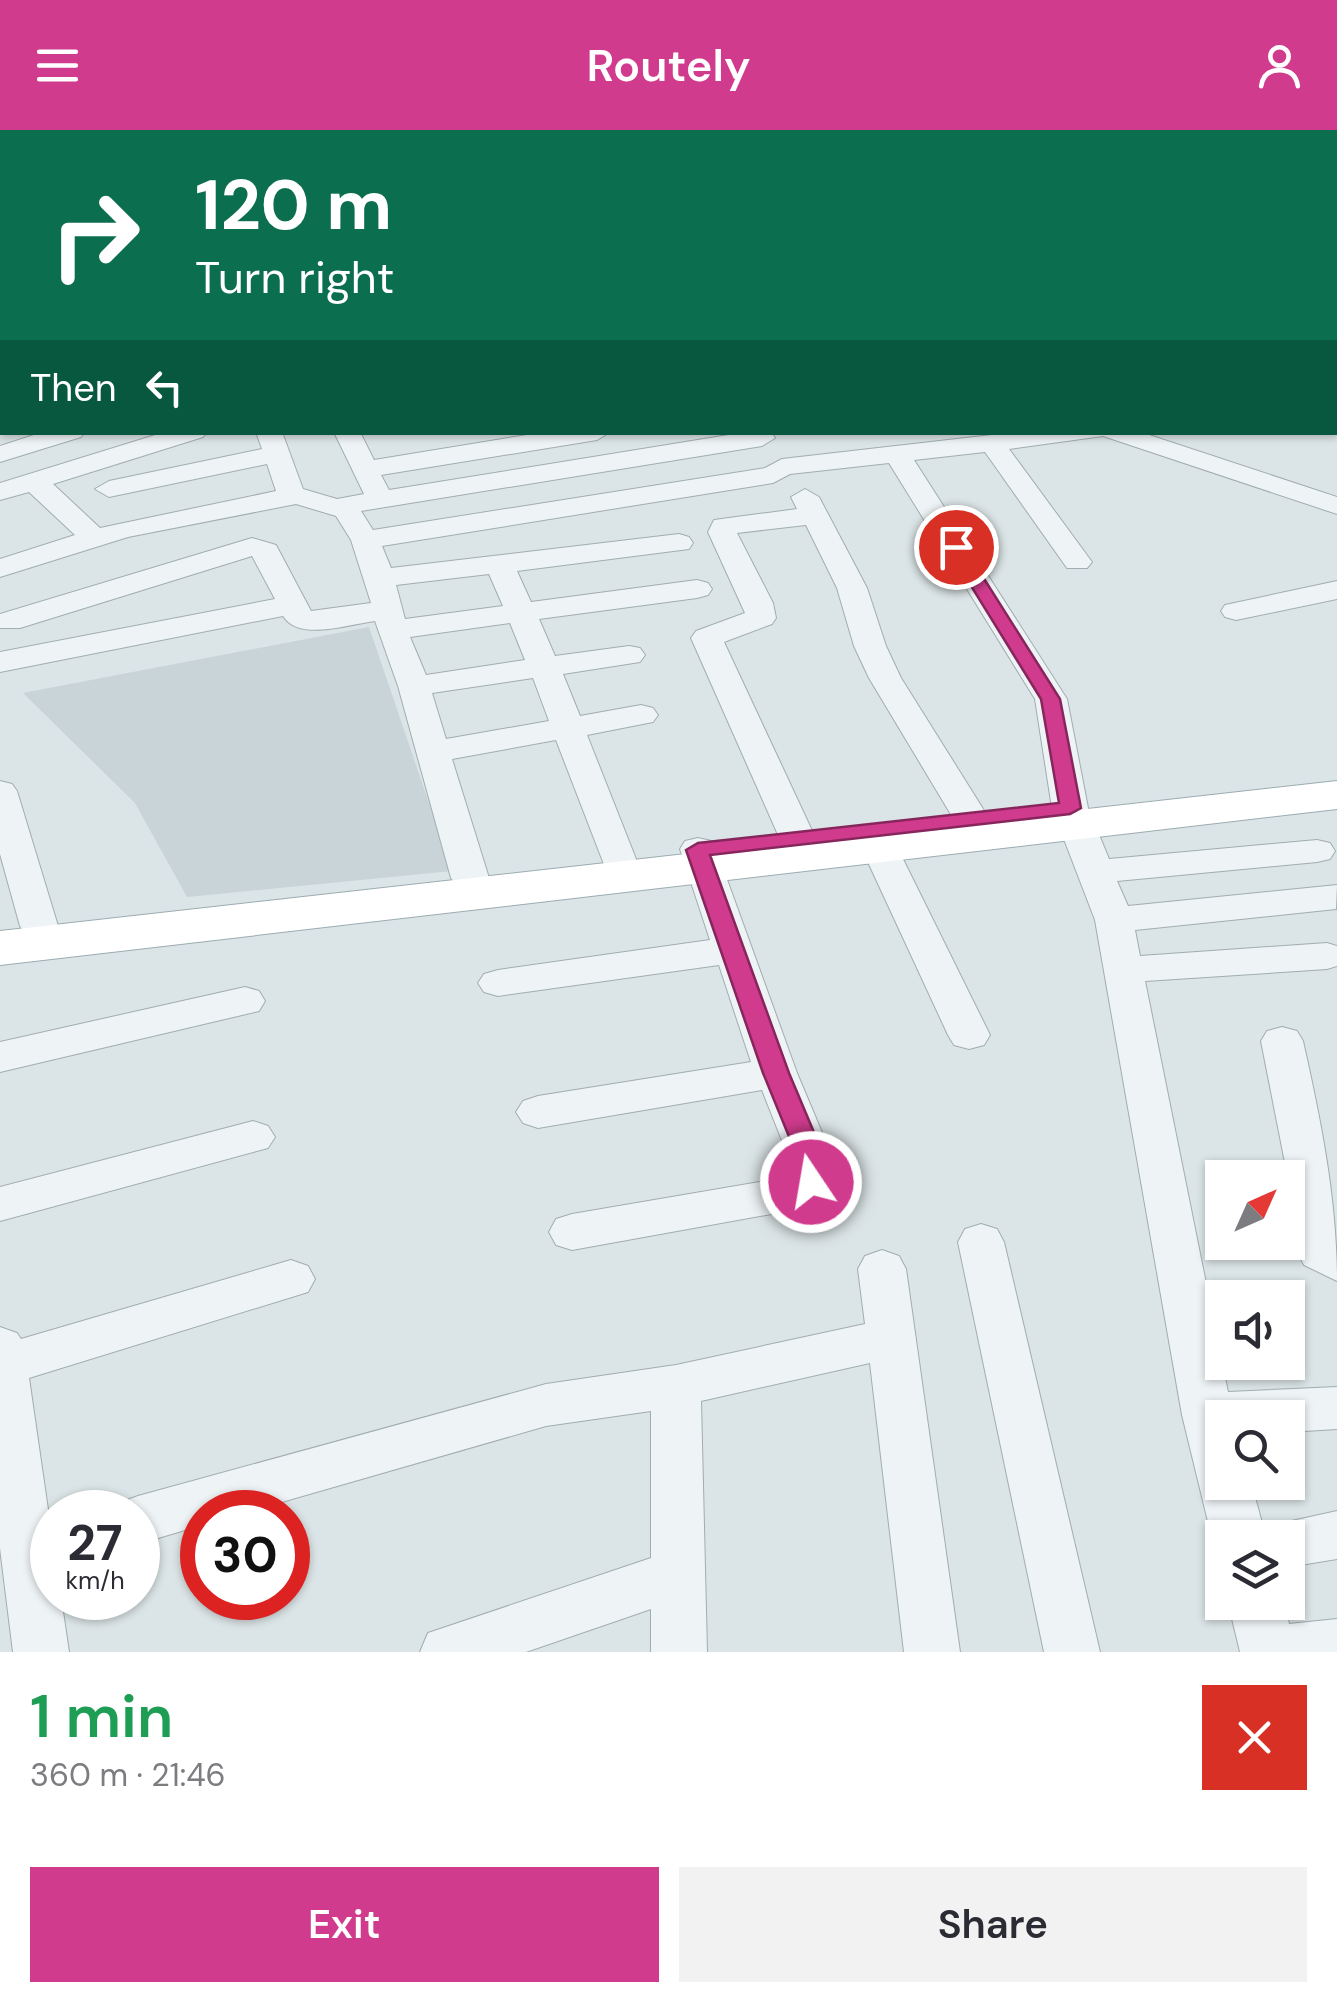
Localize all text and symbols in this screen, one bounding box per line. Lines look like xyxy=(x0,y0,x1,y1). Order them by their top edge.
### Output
text: Routely xyxy=(587,36,750,95)
icon: menu xyxy=(30,38,85,93)
icon: person xyxy=(1252,38,1307,93)
text: 120 m xyxy=(195,160,392,251)
icon: right xyxy=(30,170,160,300)
text: Turn right xyxy=(195,248,394,307)
icon: left xyxy=(137,360,192,415)
text: Then xyxy=(30,363,117,413)
pin xyxy=(914,505,999,590)
icon: arrive xyxy=(929,520,984,575)
position arrow xyxy=(759,1130,863,1234)
north arrow xyxy=(1205,1160,1305,1260)
map controls xyxy=(1205,1160,1305,1620)
button: sound xyxy=(1205,1280,1305,1380)
button: search xyxy=(1205,1400,1305,1500)
speed limit sign: 30 xyxy=(180,1490,310,1620)
text: 27 xyxy=(67,1510,123,1576)
button: layers xyxy=(1205,1520,1305,1620)
text: km/h xyxy=(65,1564,125,1597)
text: 1 min xyxy=(30,1677,173,1756)
button: close xyxy=(1202,1685,1307,1790)
text: 360 m · 21:46 xyxy=(30,1754,226,1796)
button: Exit xyxy=(30,1867,659,1982)
button: Share xyxy=(679,1867,1307,1982)

